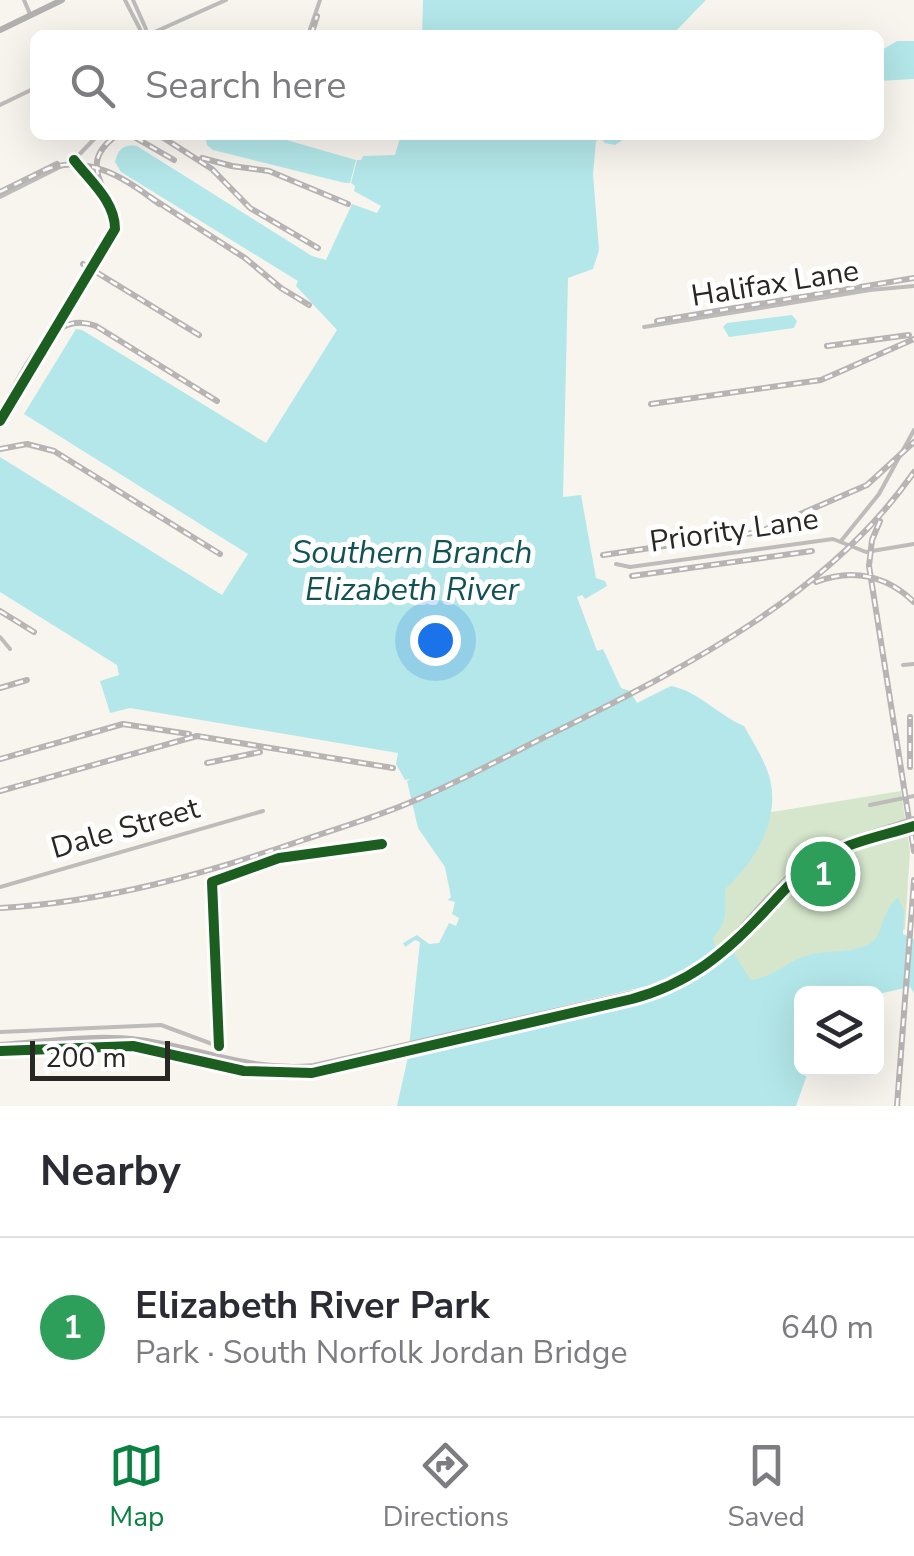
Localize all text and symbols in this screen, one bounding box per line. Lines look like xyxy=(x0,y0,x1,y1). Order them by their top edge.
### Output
search box xyxy=(30,30,884,140)
icon: search xyxy=(65,58,120,113)
text: Search here xyxy=(145,60,346,111)
street label: Halifax Lane xyxy=(688,250,862,317)
street label: Priority Lane xyxy=(647,498,821,563)
water label: Southern Branch Elizabeth River xyxy=(292,531,532,611)
your location xyxy=(410,615,461,666)
street label: Dale Street xyxy=(46,788,205,869)
pin: 1 xyxy=(790,836,856,912)
map controls xyxy=(794,986,884,1076)
button: layers xyxy=(794,986,884,1076)
scale bar xyxy=(30,1036,170,1080)
text: 200 m xyxy=(45,1039,127,1077)
text: Nearby xyxy=(40,1143,181,1200)
text: Elizabeth River Park xyxy=(135,1280,490,1331)
text: 1 xyxy=(63,1306,82,1349)
text: 640 m xyxy=(781,1306,874,1349)
text: Park · South Norfolk Jordan Bridge xyxy=(135,1331,628,1374)
tab: Map xyxy=(109,1438,164,1536)
tab: Directions xyxy=(383,1438,509,1536)
tab: Saved xyxy=(727,1438,805,1536)

